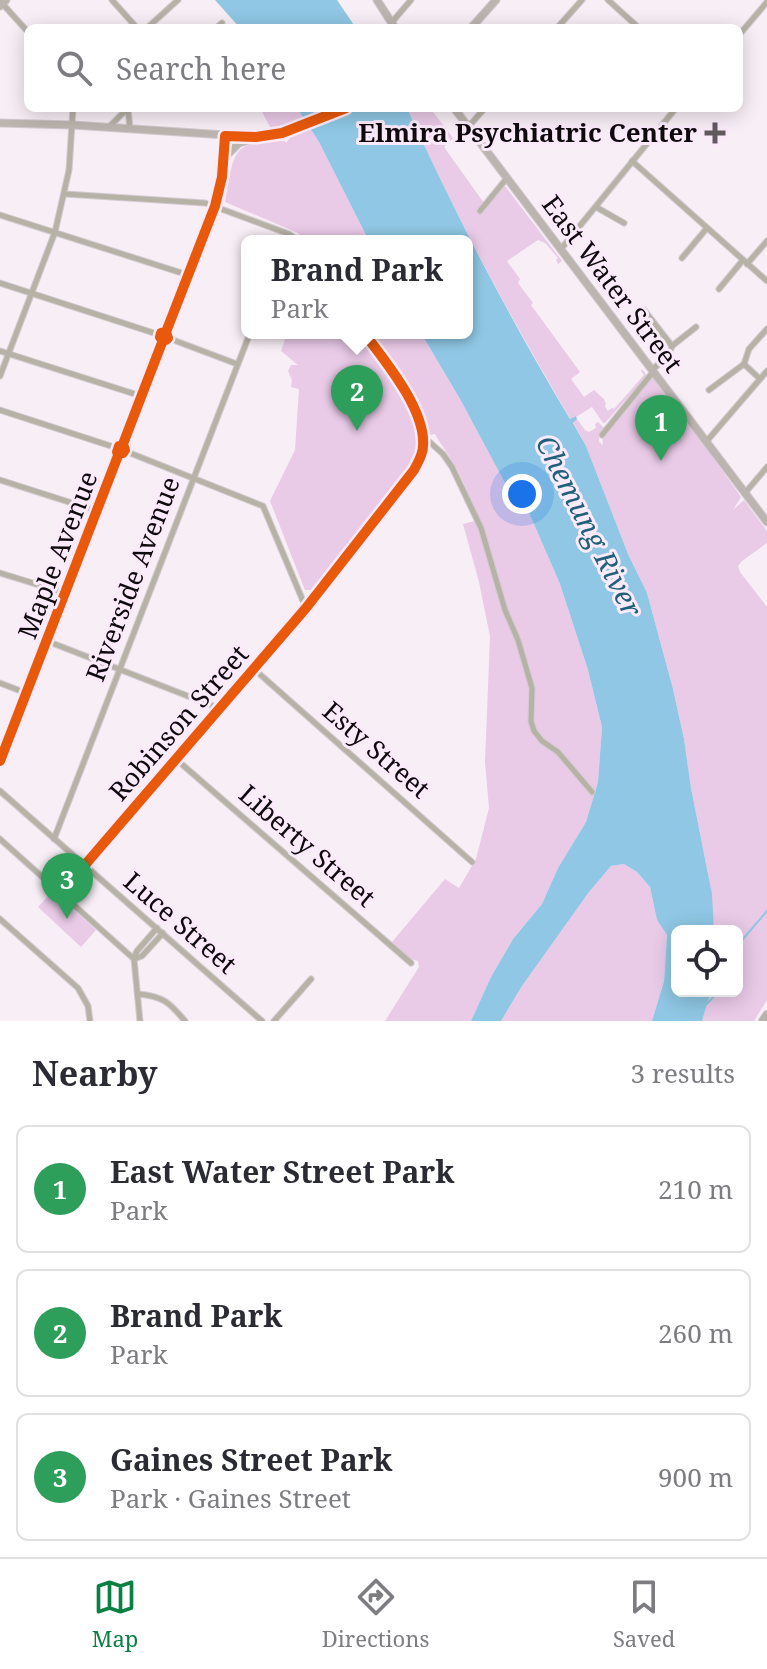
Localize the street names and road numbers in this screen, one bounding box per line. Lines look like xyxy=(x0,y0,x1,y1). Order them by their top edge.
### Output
street label: East Water Street xyxy=(534,187,691,379)
street label: Maple Avenue xyxy=(9,466,106,644)
street label: Riverside Avenue xyxy=(77,471,188,686)
street label: Robinson Street xyxy=(100,637,256,808)
street label: Esty Street xyxy=(315,693,438,806)
street label: Liberty Street xyxy=(232,776,384,915)
street label: Luce Street xyxy=(117,863,245,981)

